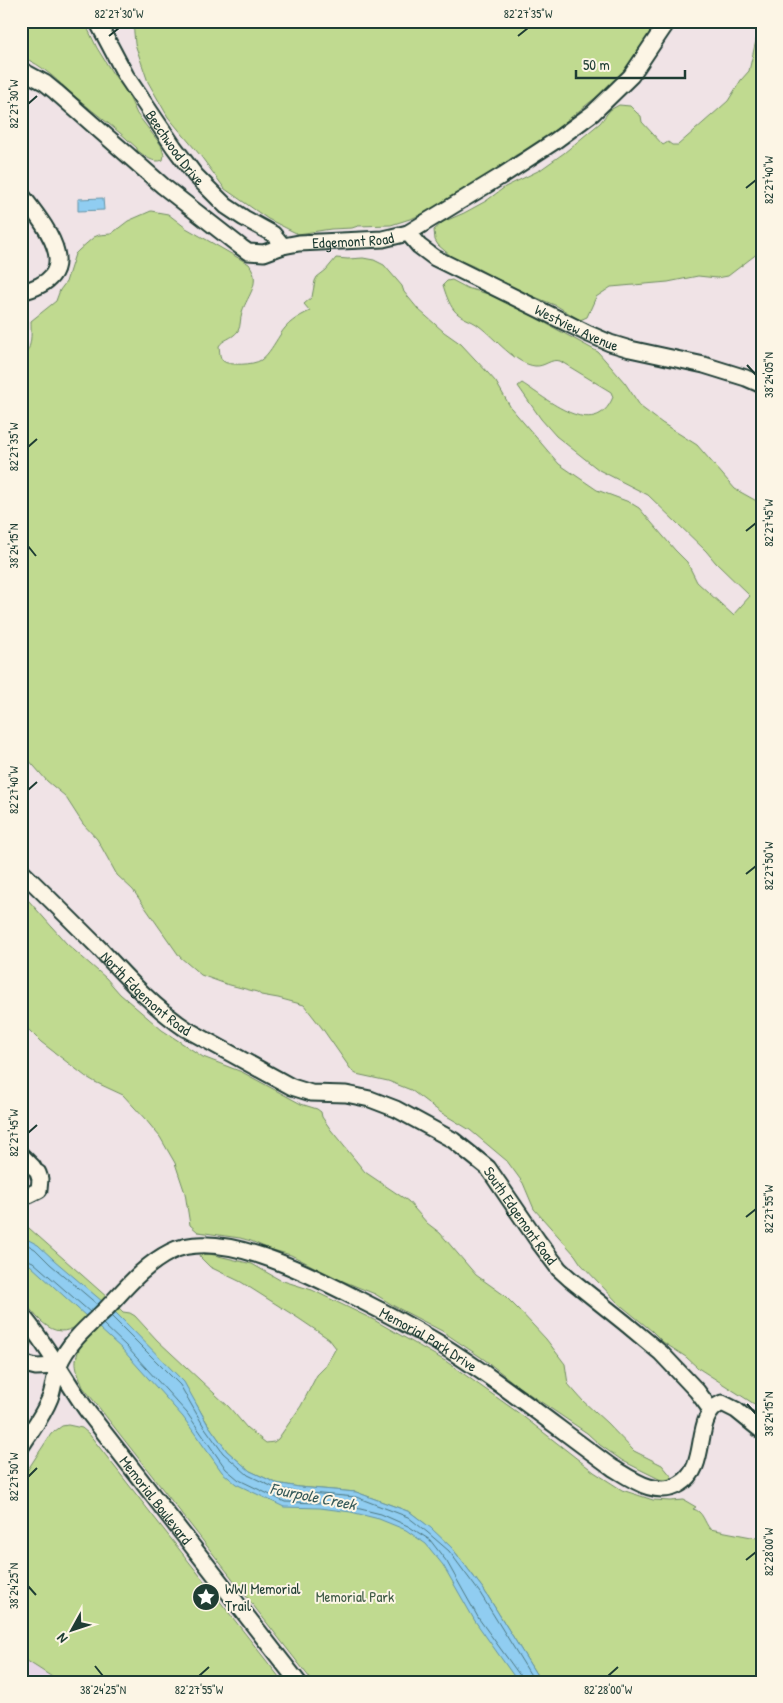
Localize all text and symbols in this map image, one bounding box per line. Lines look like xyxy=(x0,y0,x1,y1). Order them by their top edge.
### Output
text: 82°27'30"W xyxy=(95,5,144,22)
text: 82°27'35"W xyxy=(504,5,553,22)
scale bar xyxy=(576,48,684,80)
text: 50 m xyxy=(583,54,610,75)
text: 82°27'30"W xyxy=(5,79,22,128)
street label: Beechwood Drive xyxy=(141,105,210,190)
text: 82°27'40"W xyxy=(760,155,777,204)
street label: Edgemont Road xyxy=(312,226,396,253)
street label: Westview Avenue xyxy=(532,299,621,355)
text: 38°24'05"N xyxy=(760,352,777,398)
text: 82°27'35"W xyxy=(5,422,22,471)
text: 82°27'45"W xyxy=(760,499,777,547)
text: 38°24'15"N xyxy=(5,524,22,568)
text: 82°27'40"W xyxy=(5,765,22,814)
text: 82°27'50"W xyxy=(760,841,777,890)
street label: North Edgemont Road xyxy=(96,946,195,1040)
text: 82°27'45"W xyxy=(5,1109,22,1157)
street label: South Edgemont Road xyxy=(479,1162,562,1269)
text: 82°27'55"W xyxy=(760,1184,777,1233)
street label: Memorial Park Drive xyxy=(376,1301,482,1376)
text: 38°24'15"N xyxy=(760,1392,777,1436)
street label: Memorial Boulevard xyxy=(115,1451,197,1549)
text: 82°27'50"W xyxy=(5,1452,22,1501)
water label: Fourpole Creek xyxy=(268,1477,359,1515)
text: 82°28'00"W xyxy=(760,1527,777,1576)
text: 38°24'25"N xyxy=(5,1563,22,1609)
place label: WWI Memorial Trail xyxy=(225,1578,301,1616)
place icon: WWI Memorial Trail xyxy=(191,1582,221,1612)
park label: Memorial Park xyxy=(316,1586,394,1607)
north arrow xyxy=(48,1606,98,1656)
text: N xyxy=(52,1629,71,1648)
text: 38°24'25"N xyxy=(80,1681,126,1698)
text: 82°27'55"W xyxy=(175,1681,224,1698)
text: 82°28'00"W xyxy=(584,1681,633,1698)

